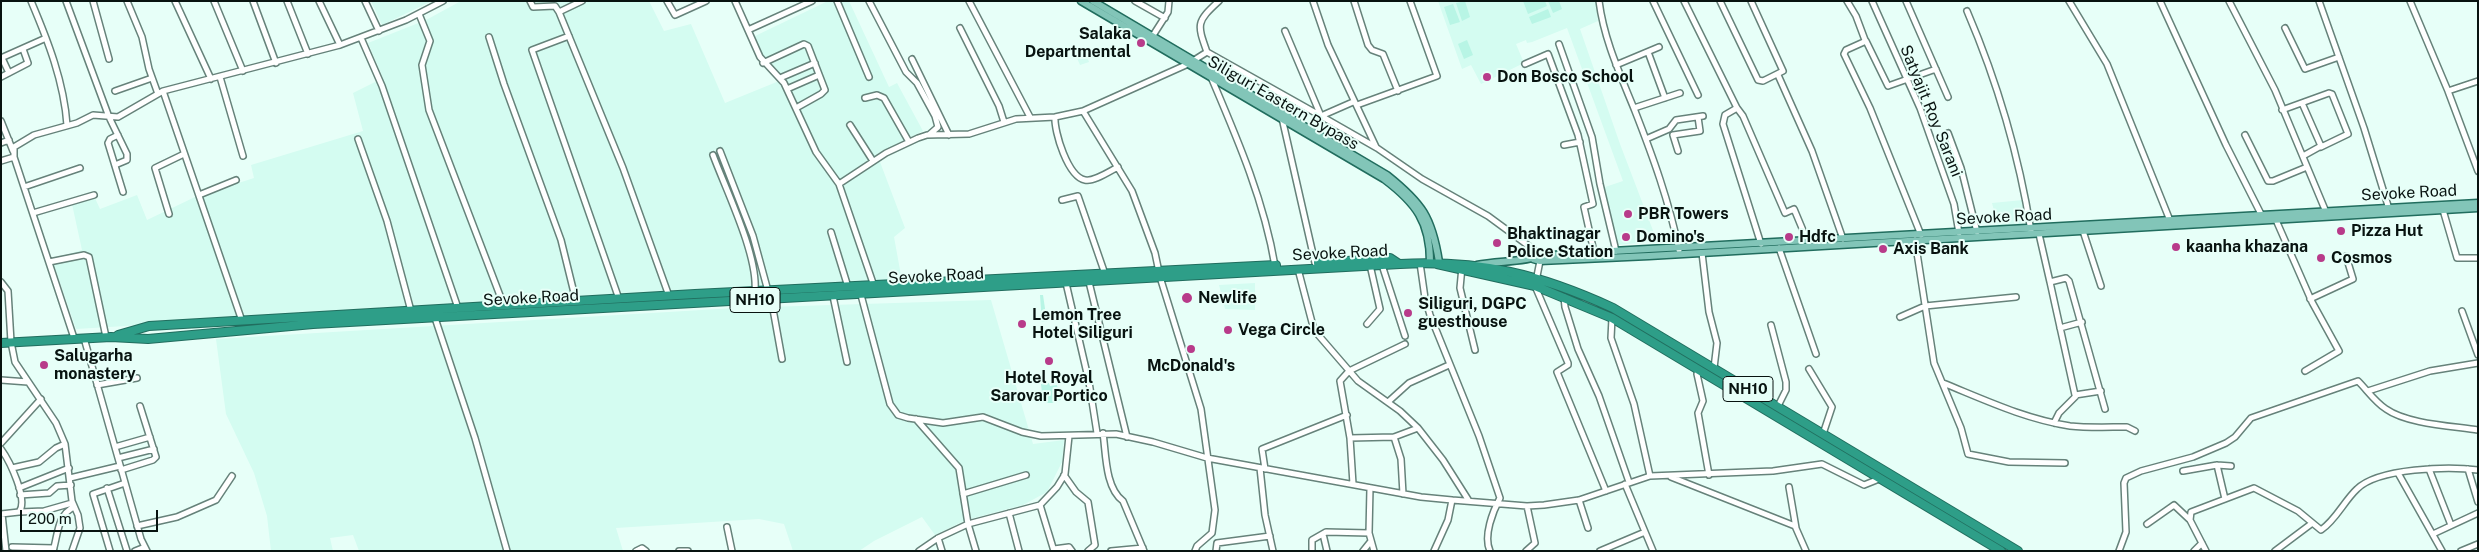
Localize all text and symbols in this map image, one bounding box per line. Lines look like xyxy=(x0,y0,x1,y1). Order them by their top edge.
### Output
place label: Salaka Departmental xyxy=(1025,24,1131,62)
marker: Salaka Departmental xyxy=(1135,37,1147,49)
street label: Satyajit Roy Sarani xyxy=(1896,42,1966,180)
street label: Siliguri Eastern Bypass xyxy=(1204,52,1362,154)
place label: Don Bosco School xyxy=(1497,67,1634,87)
marker: Don Bosco School xyxy=(1481,71,1493,83)
street label: Sevoke Road xyxy=(2361,181,2457,205)
place label: PBR Towers xyxy=(1638,204,1729,224)
street label: Sevoke Road xyxy=(1956,205,2052,229)
marker: PBR Towers xyxy=(1622,208,1634,220)
place label: Pizza Hut xyxy=(2351,221,2423,241)
place label: Bhaktinagar Police Station xyxy=(1507,224,1613,262)
marker: Pizza Hut xyxy=(2335,225,2347,237)
place label: Domino's xyxy=(1636,227,1705,247)
place label: Hdfc xyxy=(1799,227,1836,247)
marker: Domino's xyxy=(1620,231,1632,243)
marker: Hdfc xyxy=(1783,231,1795,243)
marker: Bhaktinagar Police Station xyxy=(1491,237,1503,249)
place label: kaanha khazana xyxy=(2186,237,2308,257)
place label: Axis Bank xyxy=(1893,239,1969,259)
street label: Sevoke Road xyxy=(1292,241,1388,265)
marker: kaanha khazana xyxy=(2170,241,2182,253)
marker: Axis Bank xyxy=(1877,243,1889,255)
place label: Cosmos xyxy=(2331,248,2392,268)
marker: Cosmos xyxy=(2315,252,2327,264)
street label: Sevoke Road xyxy=(888,264,984,288)
street label: Sevoke Road xyxy=(483,286,579,310)
road number: NH10 xyxy=(730,288,780,312)
place label: Newlife xyxy=(1198,288,1257,308)
marker: Newlife xyxy=(1180,291,1194,305)
place label: Siliguri, DGPC guesthouse xyxy=(1418,294,1527,332)
place label: Lemon Tree Hotel Siliguri xyxy=(1032,305,1133,343)
marker: Siliguri, DGPC guesthouse xyxy=(1402,307,1414,319)
marker: Lemon Tree Hotel Siliguri xyxy=(1016,318,1028,330)
place label: Vega Circle xyxy=(1238,320,1325,340)
marker: Vega Circle xyxy=(1222,324,1234,336)
marker: McDonald's xyxy=(1185,343,1197,355)
place label: Salugarha monastery xyxy=(54,346,136,384)
marker: Hotel Royal Sarovar Portico xyxy=(1043,355,1055,367)
place label: McDonald's xyxy=(1147,356,1235,376)
marker: Salugarha monastery xyxy=(38,359,50,371)
place label: Hotel Royal Sarovar Portico xyxy=(990,368,1108,406)
road number: NH10 xyxy=(1723,376,1773,402)
scale bar xyxy=(22,500,160,532)
text: 200 m xyxy=(28,510,72,527)

